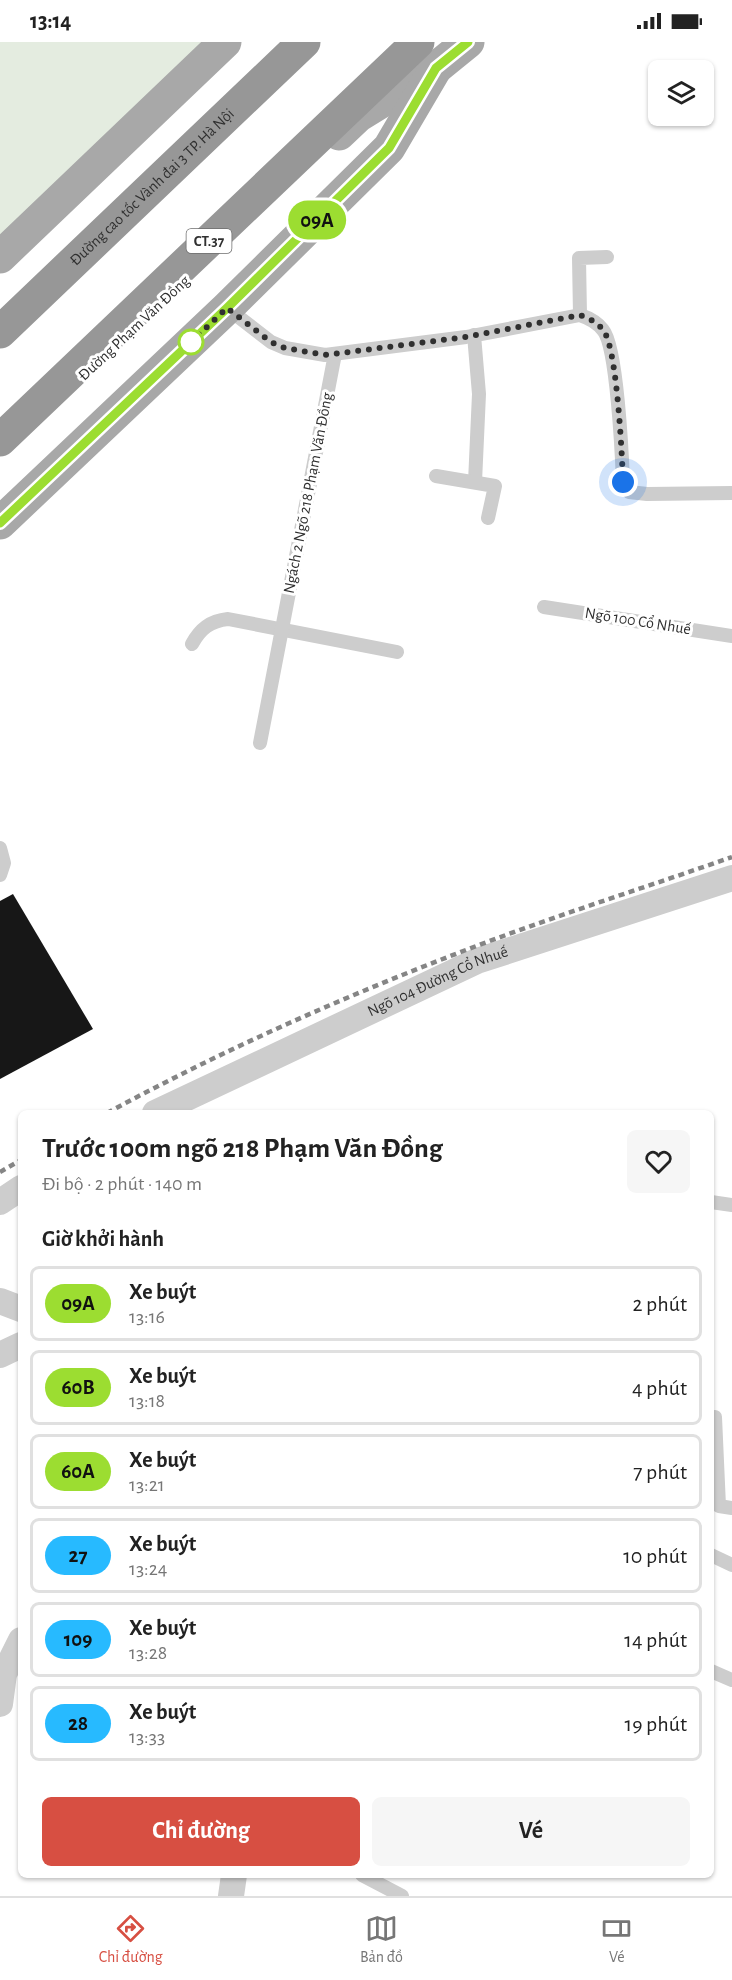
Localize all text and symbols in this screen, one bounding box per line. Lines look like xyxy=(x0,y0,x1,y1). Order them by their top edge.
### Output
text: 13:14 xyxy=(30,10,71,32)
map controls xyxy=(648,60,714,126)
button: layers xyxy=(648,60,714,126)
street label: Đường cao tốc Vành đai 3 TP. Hà Nội xyxy=(67,105,237,269)
line badge: 09A xyxy=(282,200,352,240)
text: 09A xyxy=(300,210,334,231)
road number: CT.37 xyxy=(186,229,232,253)
street label: Đường Phạm Văn Đồng xyxy=(75,272,193,384)
unlabelled marker xyxy=(178,329,204,355)
street label: Ngách 2 Ngõ 218 Phạm Văn Đồng xyxy=(281,391,335,595)
your location xyxy=(608,467,638,497)
street label: Ngõ 100 Cổ Nhuế xyxy=(584,603,692,637)
street label: Ngõ 104 Đường Cổ Nhuế xyxy=(365,943,510,1020)
button: heart xyxy=(627,1130,690,1193)
text: Trước 100m ngõ 218 Phạm Văn Đồng xyxy=(42,1135,443,1163)
text: Đi bộ · 2 phút · 140 m xyxy=(42,1174,202,1194)
text: Giờ khởi hành xyxy=(42,1228,164,1250)
text: Xe buýt xyxy=(129,1281,196,1303)
text: 09A xyxy=(61,1293,95,1314)
text: 2 phút xyxy=(632,1293,687,1315)
text: 13:16 xyxy=(129,1307,165,1327)
text: Xe buýt xyxy=(129,1365,196,1387)
text: 60B xyxy=(61,1377,95,1398)
text: 4 phút xyxy=(632,1377,687,1399)
text: 13:18 xyxy=(129,1391,165,1411)
text: Xe buýt xyxy=(129,1449,196,1471)
text: 60A xyxy=(61,1461,95,1482)
text: 7 phút xyxy=(633,1461,687,1483)
text: 13:21 xyxy=(129,1475,165,1495)
text: Xe buýt xyxy=(129,1533,196,1555)
text: 27 xyxy=(69,1545,87,1566)
text: 10 phút xyxy=(623,1545,687,1567)
text: 13:24 xyxy=(129,1559,167,1579)
text: Xe buýt xyxy=(129,1617,196,1639)
text: 109 xyxy=(64,1629,92,1650)
text: 14 phút xyxy=(624,1629,687,1651)
text: 13:28 xyxy=(129,1643,167,1663)
text: Xe buýt xyxy=(129,1701,196,1723)
text: 28 xyxy=(68,1713,88,1734)
text: 19 phút xyxy=(625,1713,687,1735)
text: 13:33 xyxy=(129,1727,165,1747)
button: Chỉ đường xyxy=(42,1797,360,1866)
button: Vé xyxy=(372,1797,690,1866)
tab: Chỉ đường xyxy=(99,1912,163,1967)
tab: Bản đồ xyxy=(360,1912,403,1967)
tab: Vé xyxy=(600,1912,633,1967)

